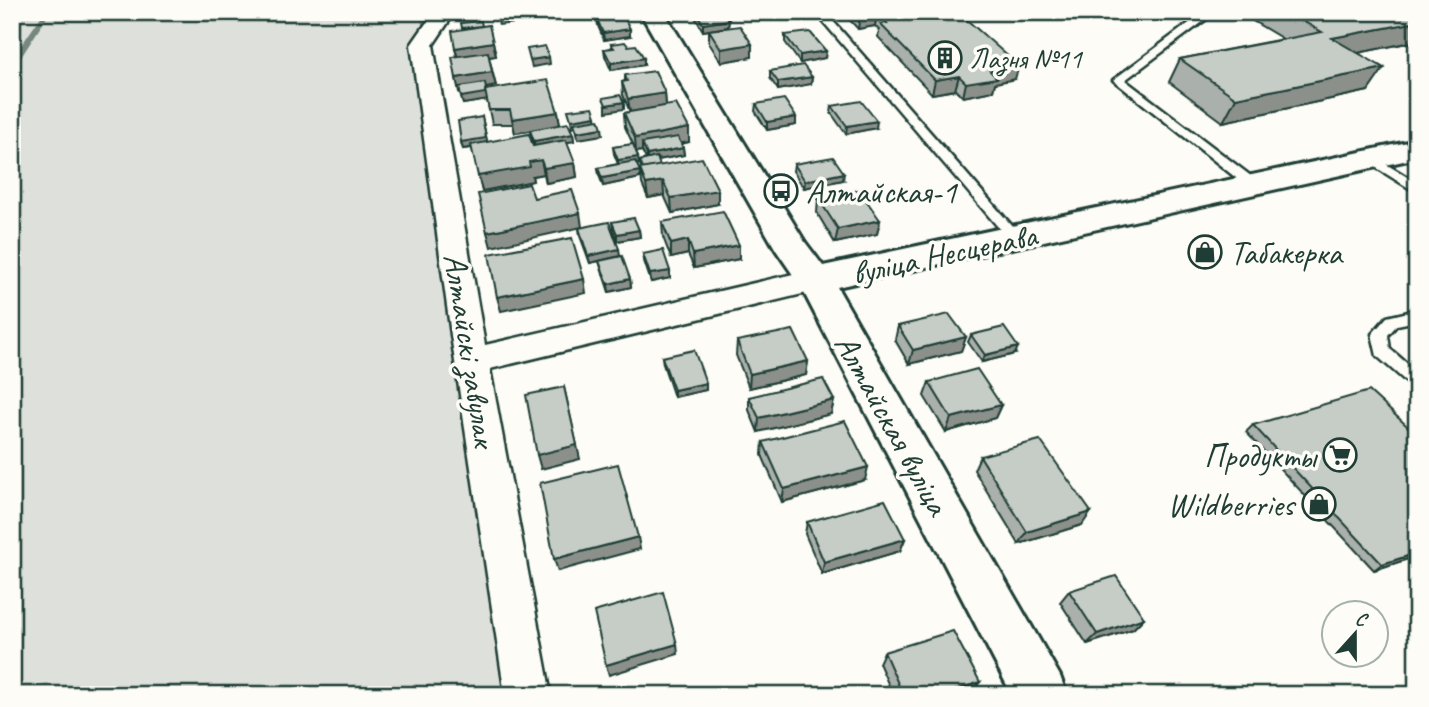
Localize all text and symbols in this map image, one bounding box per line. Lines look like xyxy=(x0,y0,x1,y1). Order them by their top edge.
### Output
building icon: Лазня №11 xyxy=(926,39,964,77)
place label: Лазня №11 xyxy=(970,41,1083,77)
place label: Алтайская-1 xyxy=(806,171,959,213)
bus stop icon: Алтайская-1 xyxy=(762,172,800,210)
street label: вуліца Несцерава xyxy=(848,214,1042,294)
place label: Табакерка xyxy=(1230,232,1344,274)
shop icon: Табакерка xyxy=(1186,233,1224,271)
street label: Алтайскі завулак xyxy=(434,251,506,453)
street label: Алтайская вуліца xyxy=(825,327,960,525)
place label: Продукты xyxy=(1204,435,1319,477)
supermarket icon: Продукты xyxy=(1321,436,1359,474)
place label: Wildberries xyxy=(1168,484,1297,526)
shop icon: Wildberries xyxy=(1300,485,1338,523)
north arrow xyxy=(1320,598,1390,668)
text: С xyxy=(1352,606,1372,633)

